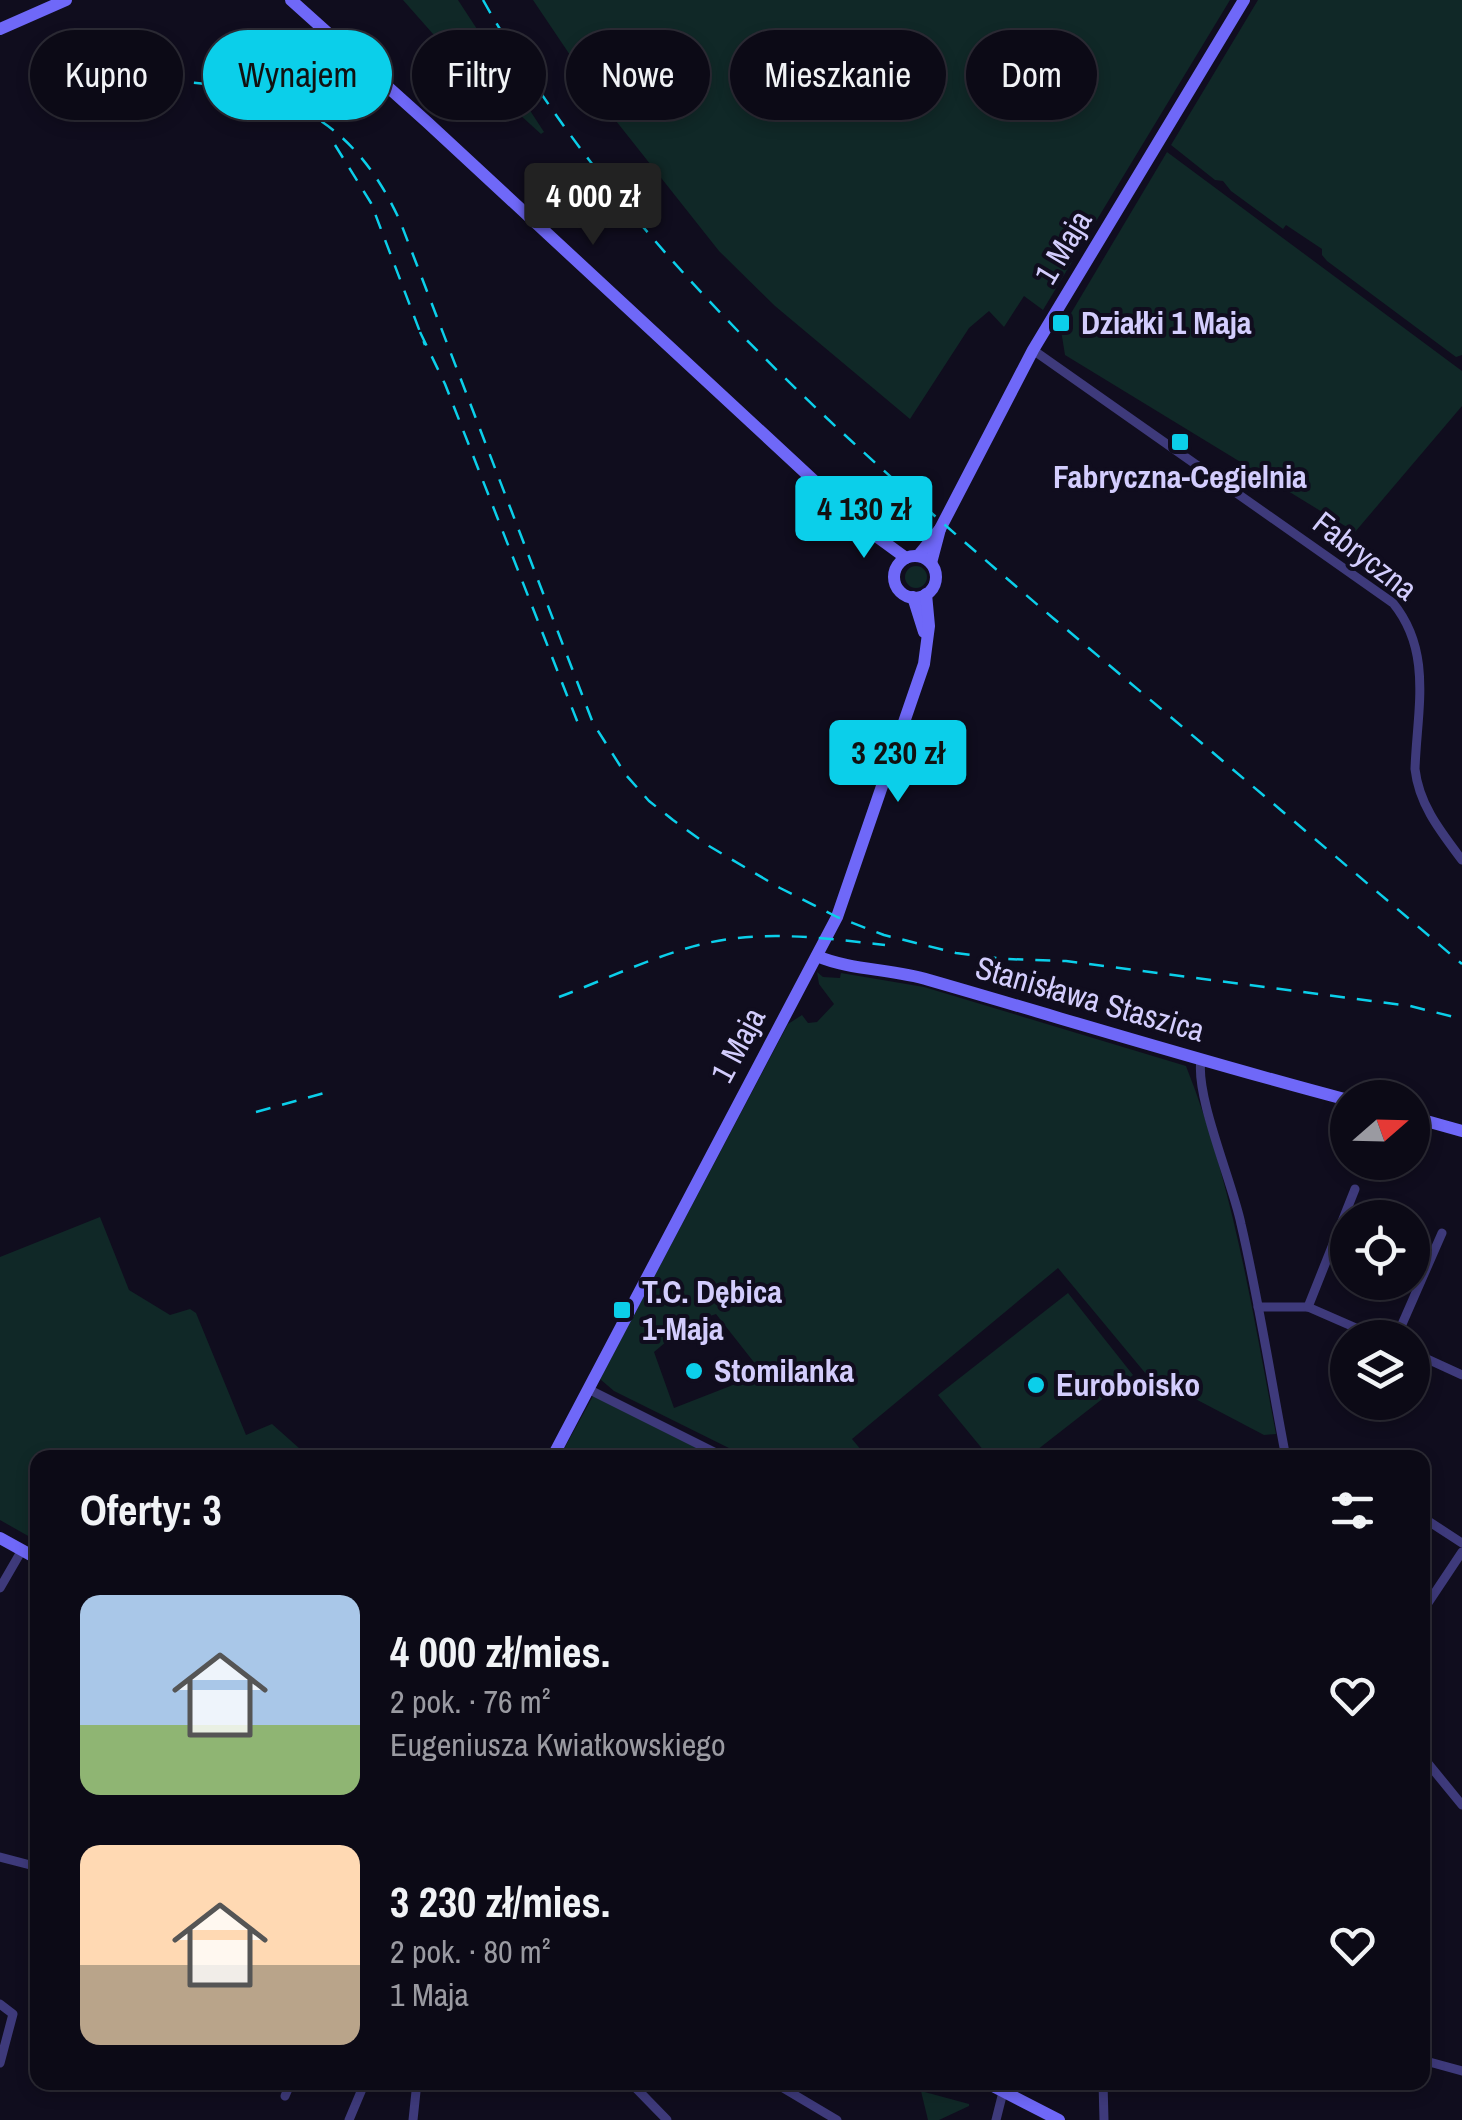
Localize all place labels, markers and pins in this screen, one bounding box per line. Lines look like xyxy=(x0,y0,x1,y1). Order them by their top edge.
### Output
pin: 4 000 zł xyxy=(490,163,696,248)
place label: Działki 1 Maja xyxy=(1081,301,1252,344)
marker: Działki 1 Maja xyxy=(1050,312,1072,334)
marker: Fabryczna-Cegielnia xyxy=(1169,431,1191,453)
place label: Fabryczna-Cegielnia xyxy=(1053,455,1307,498)
pin: 4 130 zł xyxy=(761,476,967,561)
pin: 3 230 zł xyxy=(795,720,1001,805)
place label: T.C. Dębica 1-Maja xyxy=(642,1270,782,1350)
marker: T.C. Dębica 1-Maja xyxy=(611,1299,633,1321)
place label: Stomilanka xyxy=(714,1349,854,1392)
marker: Stomilanka xyxy=(683,1360,705,1382)
place label: Euroboisko xyxy=(1056,1363,1200,1406)
marker: Euroboisko xyxy=(1025,1374,1047,1396)

